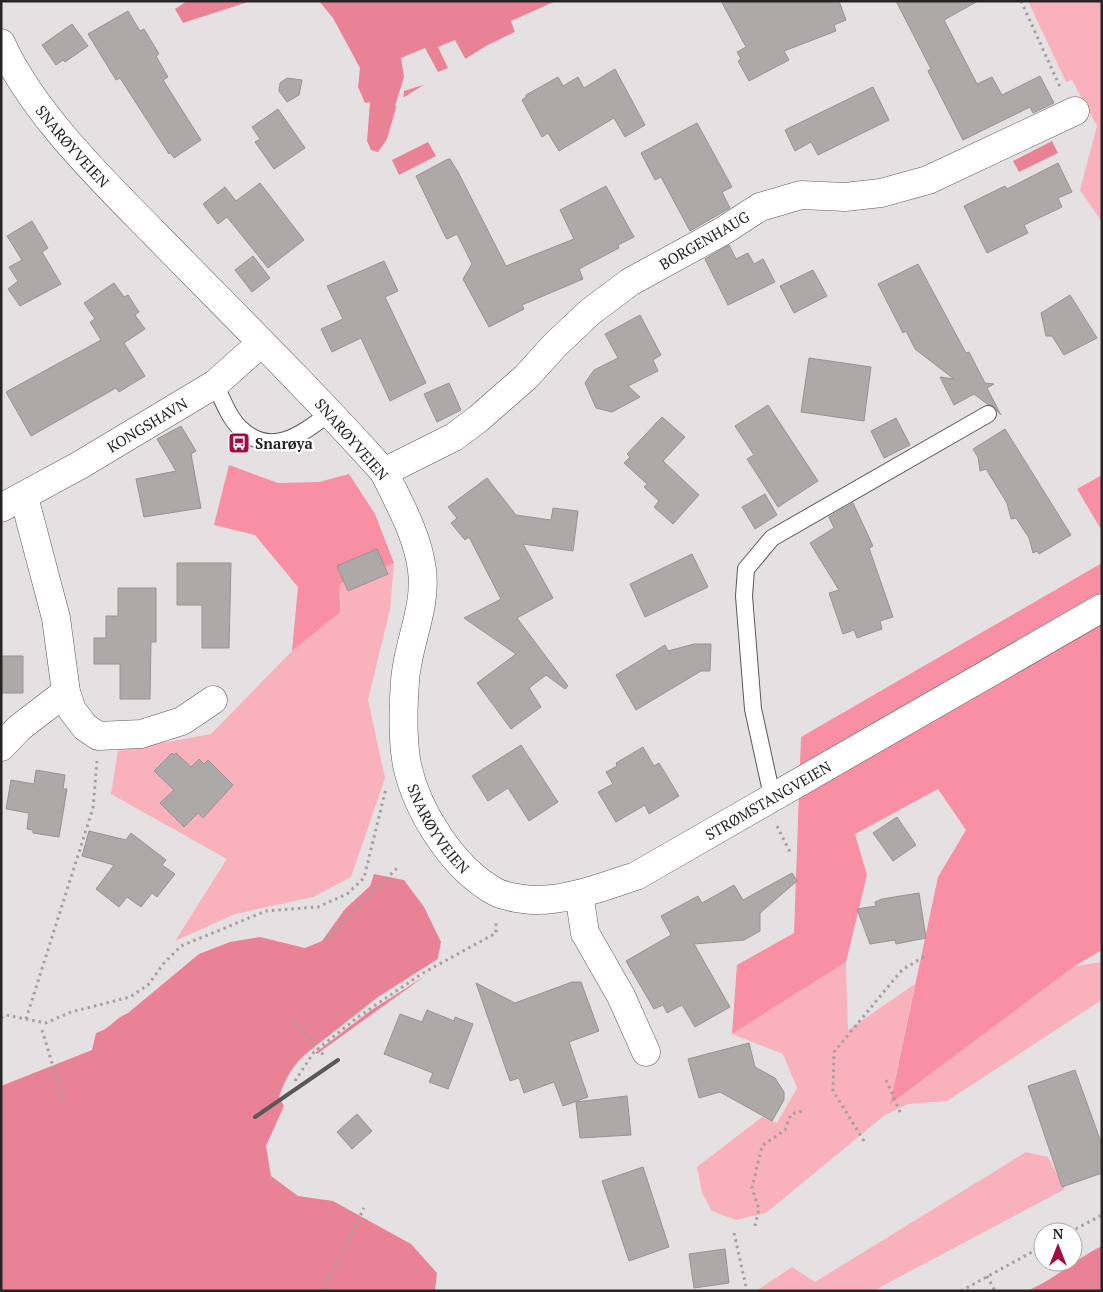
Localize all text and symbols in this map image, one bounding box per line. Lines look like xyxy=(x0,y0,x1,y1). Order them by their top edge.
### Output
street label: SNARØYVEIEN xyxy=(32,101,114,191)
street label: BORGENHAUG xyxy=(655,206,753,274)
street label: KONGSHAVN xyxy=(103,393,191,457)
street label: SNARØYVEIEN xyxy=(311,394,393,484)
bus stop icon: Snarøya xyxy=(227,431,251,455)
place label: Snarøya xyxy=(255,433,313,453)
street label: STRØMSTANGVEIEN xyxy=(701,756,835,844)
street label: SNARØYVEIEN xyxy=(403,781,474,878)
north arrow xyxy=(1033,1222,1083,1272)
text: N xyxy=(1053,1224,1064,1243)

